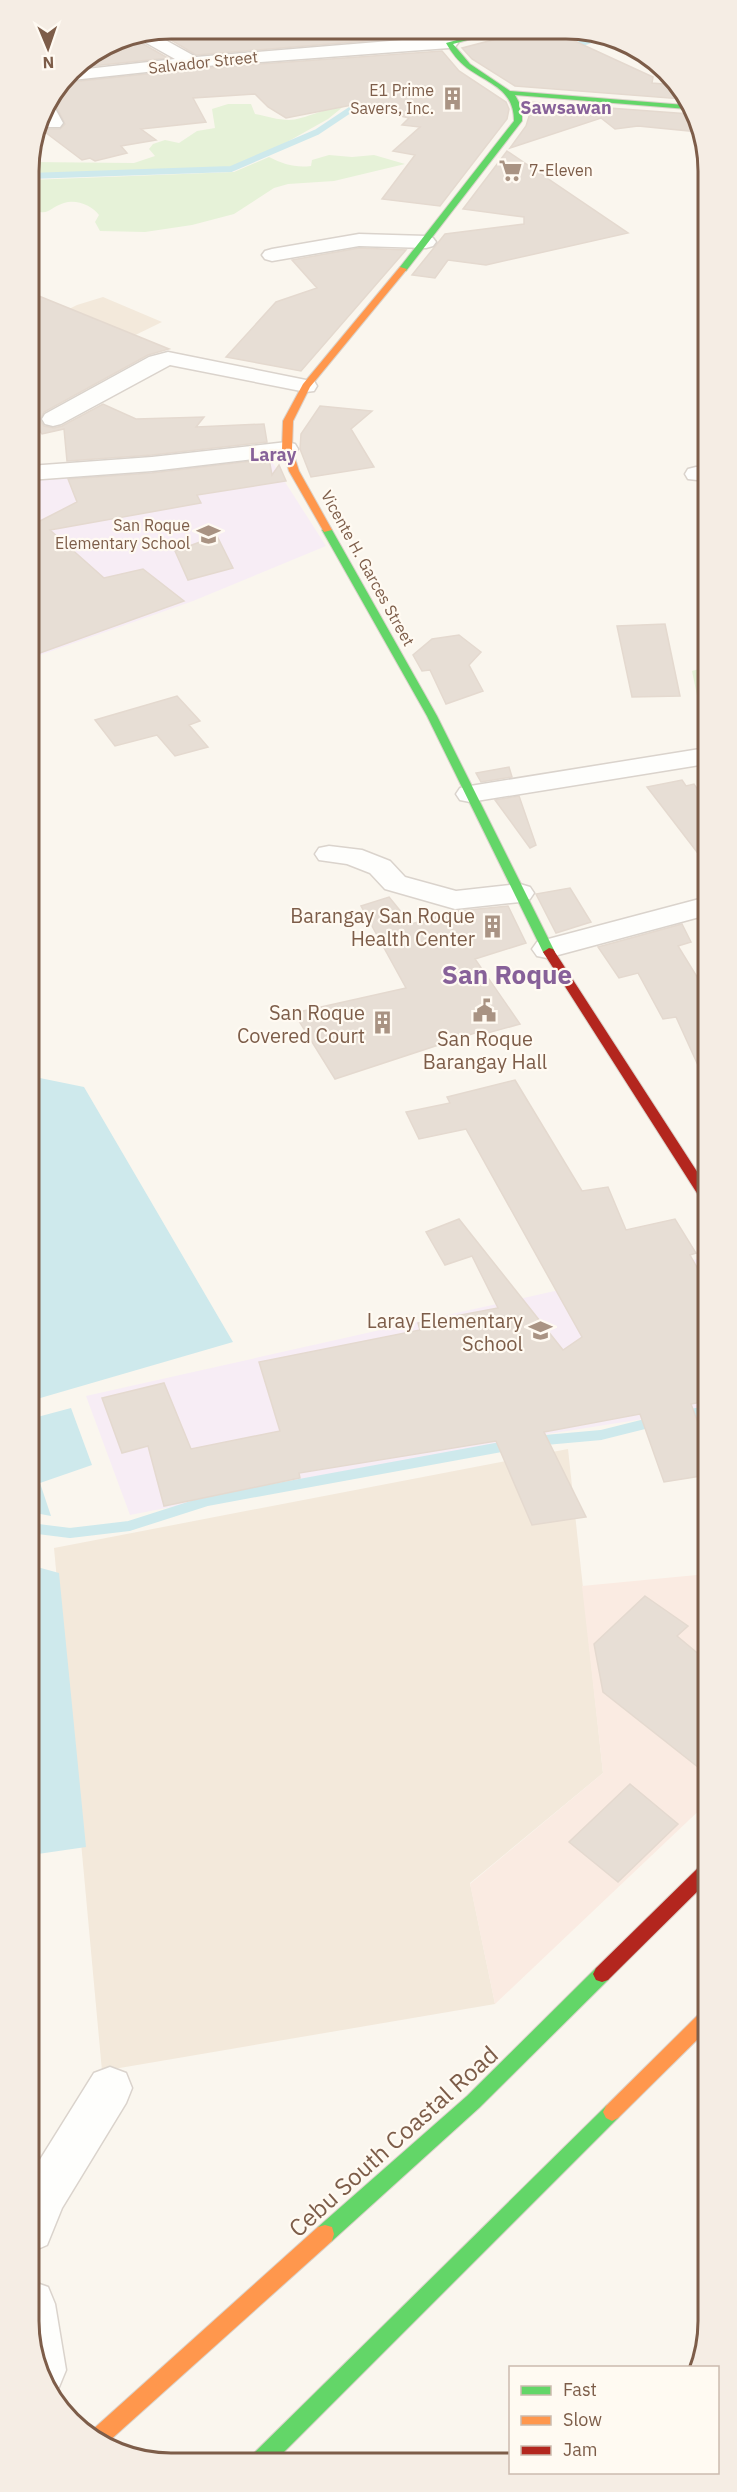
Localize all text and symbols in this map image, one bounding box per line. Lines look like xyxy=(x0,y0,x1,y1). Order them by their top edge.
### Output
north arrow xyxy=(18,18,78,78)
street label: Salvador Street xyxy=(147,46,259,78)
text: N xyxy=(42,53,55,73)
place label: E1 Prime Savers, Inc. xyxy=(350,80,434,118)
building icon: E1 Prime Savers, Inc. xyxy=(439,86,465,112)
district label: Sawsawan xyxy=(520,96,612,119)
supermarket icon: 7-Eleven xyxy=(498,157,524,183)
place label: 7-Eleven xyxy=(529,160,593,180)
district label: Laray xyxy=(250,443,297,466)
street label: Vicente H. Garces Street xyxy=(317,487,419,649)
place label: San Roque Elementary School xyxy=(55,515,190,553)
school or university icon: San Roque Elementary School xyxy=(195,521,221,547)
place label: Barangay San Roque Health Center xyxy=(290,902,475,952)
building icon: Barangay San Roque Health Center xyxy=(480,913,506,939)
district label: San Roque xyxy=(442,957,572,991)
public building icon: San Roque Barangay Hall xyxy=(472,997,498,1023)
place label: San Roque Covered Court xyxy=(237,999,365,1049)
building icon: San Roque Covered Court xyxy=(370,1010,396,1036)
place label: San Roque Barangay Hall xyxy=(423,1025,547,1075)
place label: Laray Elementary School xyxy=(367,1307,523,1357)
school or university icon: Laray Elementary School xyxy=(528,1318,554,1344)
street label: Cebu South Coastal Road xyxy=(281,2038,505,2244)
legend xyxy=(509,2366,719,2474)
text: Fast xyxy=(563,2378,597,2401)
text: Slow xyxy=(563,2408,602,2431)
text: Jam xyxy=(563,2438,598,2461)

